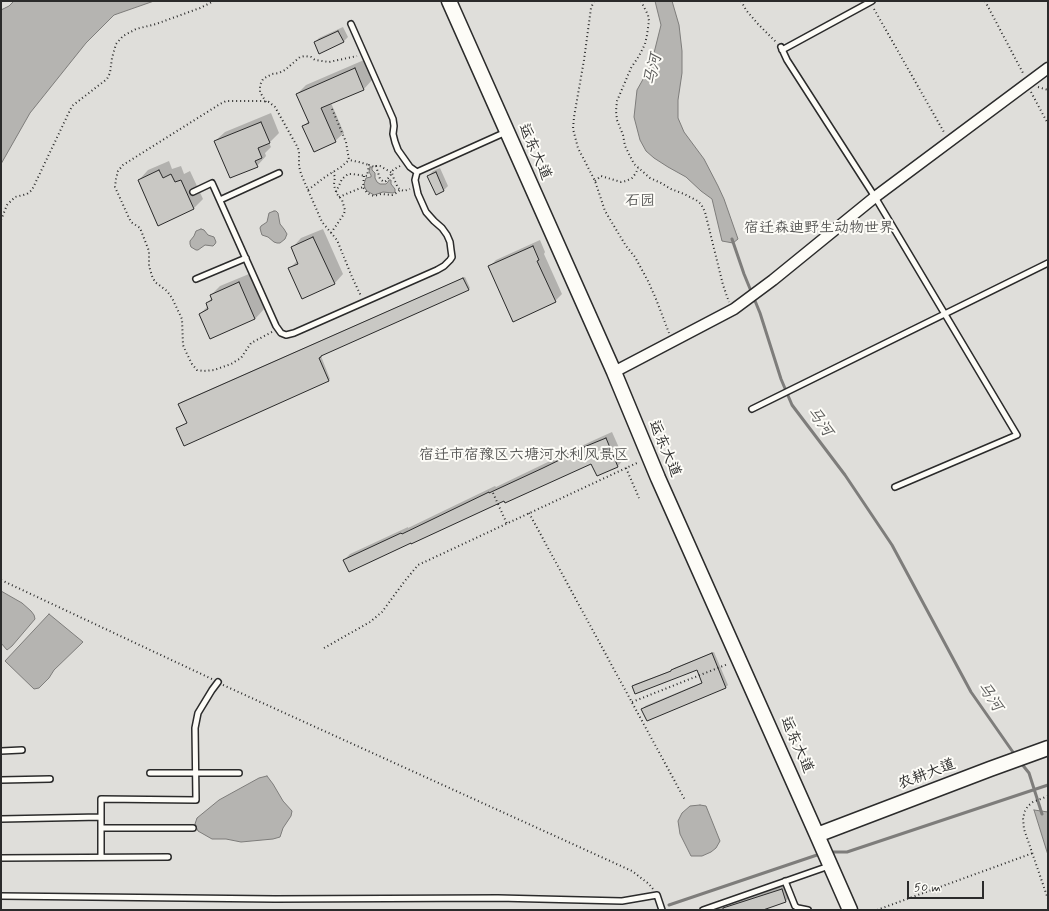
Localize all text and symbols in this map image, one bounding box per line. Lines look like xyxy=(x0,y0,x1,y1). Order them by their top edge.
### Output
water label: 马河 xyxy=(641,52,667,88)
street label: 运东大道 xyxy=(514,121,554,183)
park label: 石园 xyxy=(625,193,655,211)
park label: 宿迁森迪野生动物世界 xyxy=(744,220,894,238)
water label: 马河 xyxy=(802,403,836,441)
street label: 运东大道 xyxy=(644,418,684,480)
park label: 宿迁市宿豫区六塘河水利风景区 xyxy=(419,447,629,465)
water label: 马河 xyxy=(972,678,1006,716)
street label: 运东大道 xyxy=(776,714,816,776)
street label: 农耕大道 xyxy=(896,756,958,794)
scale bar xyxy=(909,873,986,899)
text: 50 m xyxy=(914,880,941,896)

